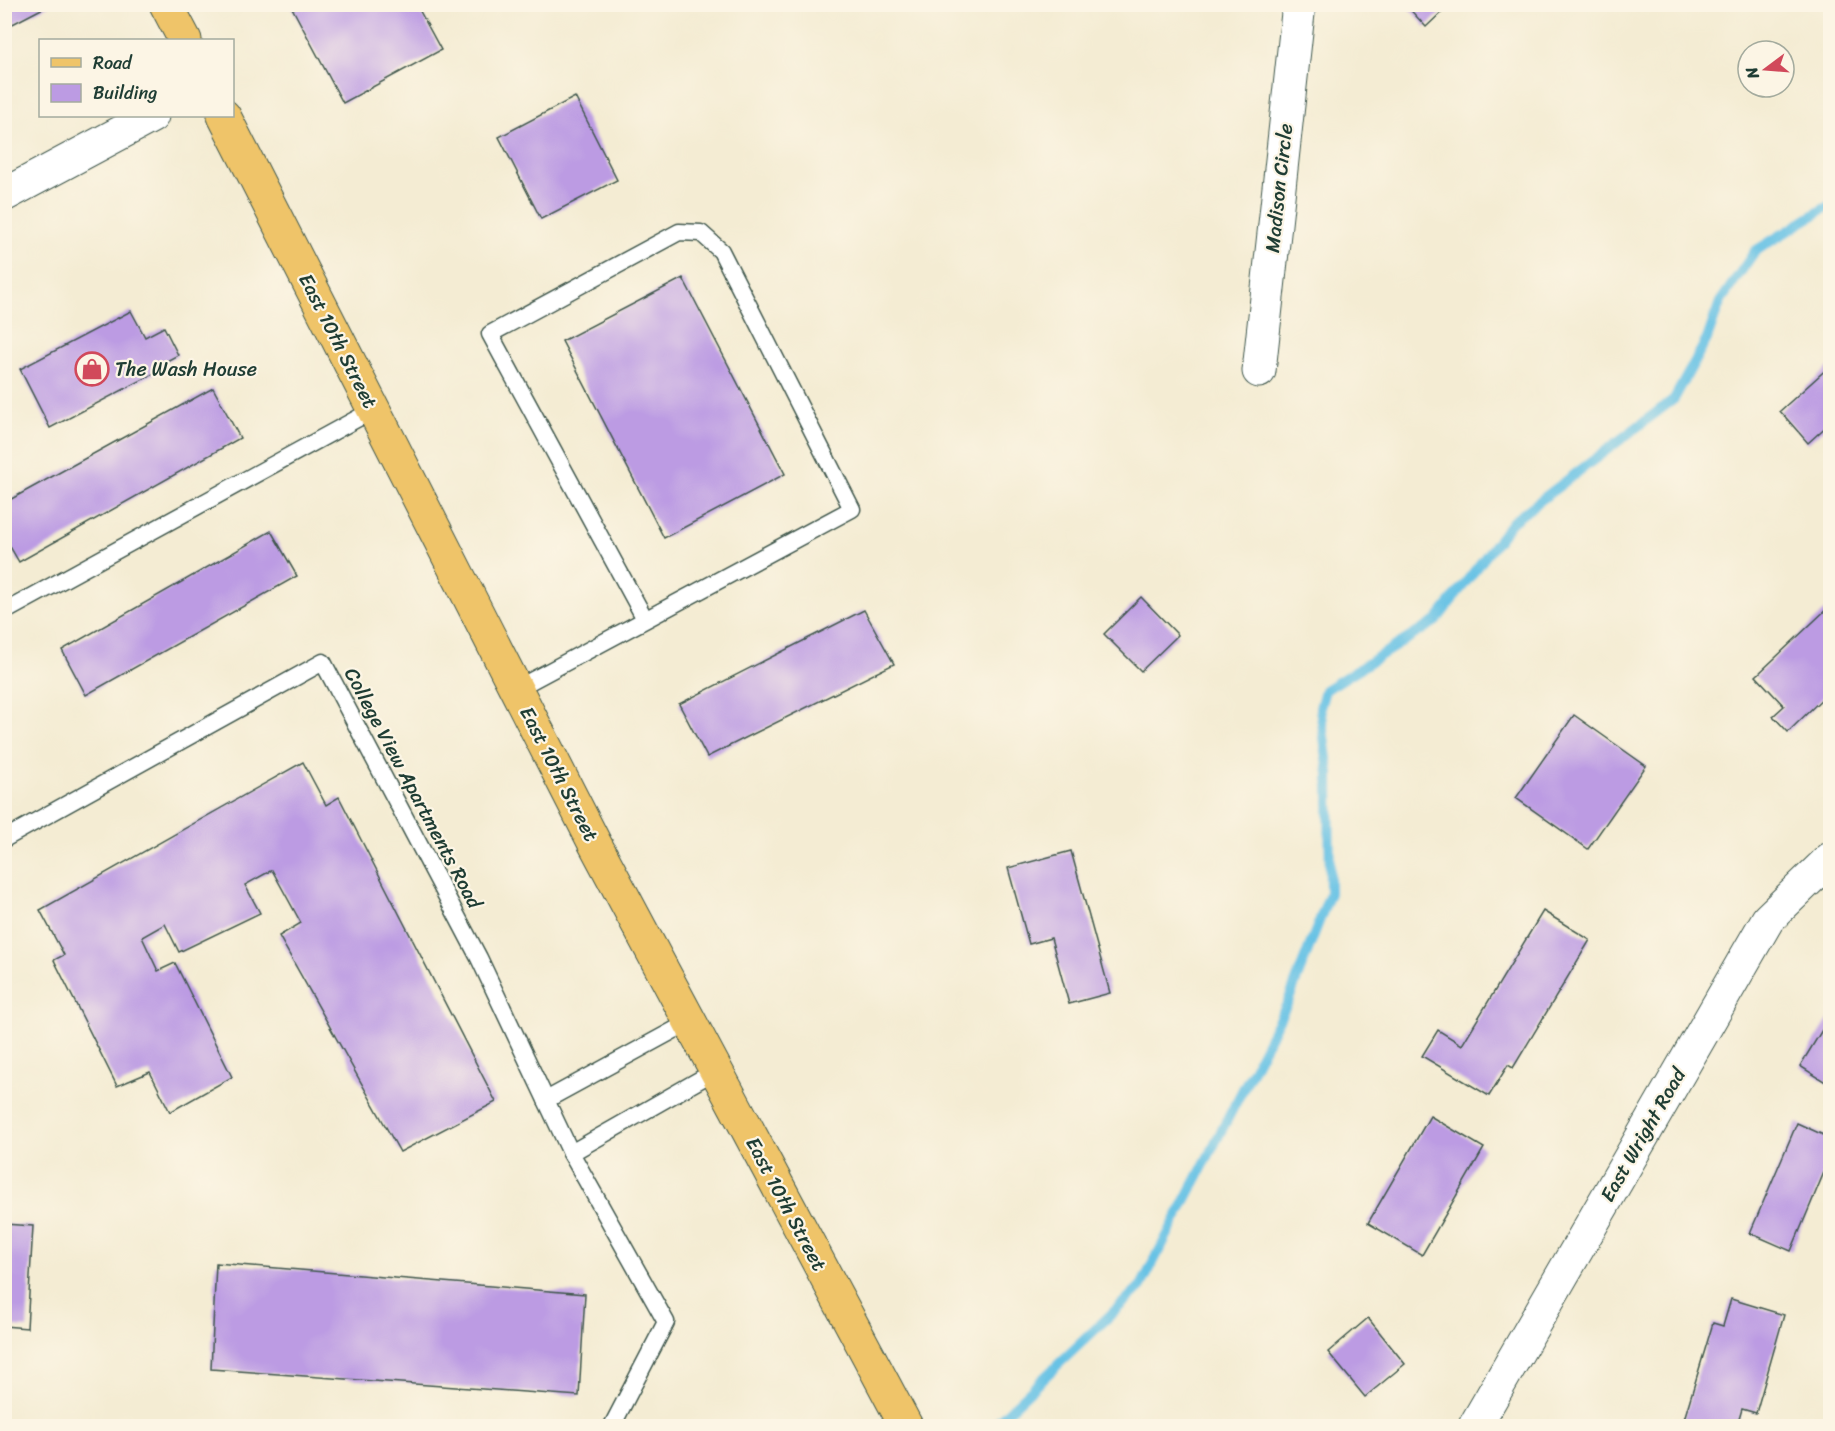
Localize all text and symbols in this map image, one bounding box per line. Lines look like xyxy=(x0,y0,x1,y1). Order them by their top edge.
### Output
legend xyxy=(39,39,234,117)
north arrow xyxy=(1736,39,1796,99)
text: Road xyxy=(93,47,133,79)
text: N xyxy=(1736,63,1768,83)
text: Building xyxy=(93,77,157,109)
street label: Madison Circle xyxy=(1255,122,1303,254)
street label: East 10th Street xyxy=(289,267,387,415)
shop icon: The Wash House xyxy=(74,351,110,387)
place label: The Wash House xyxy=(115,352,257,387)
street label: College View Apartments Road xyxy=(334,661,492,916)
street label: East 10th Street xyxy=(510,700,608,848)
street label: East Wright Road xyxy=(1590,1060,1696,1209)
street label: East 10th Street xyxy=(736,1130,836,1278)

